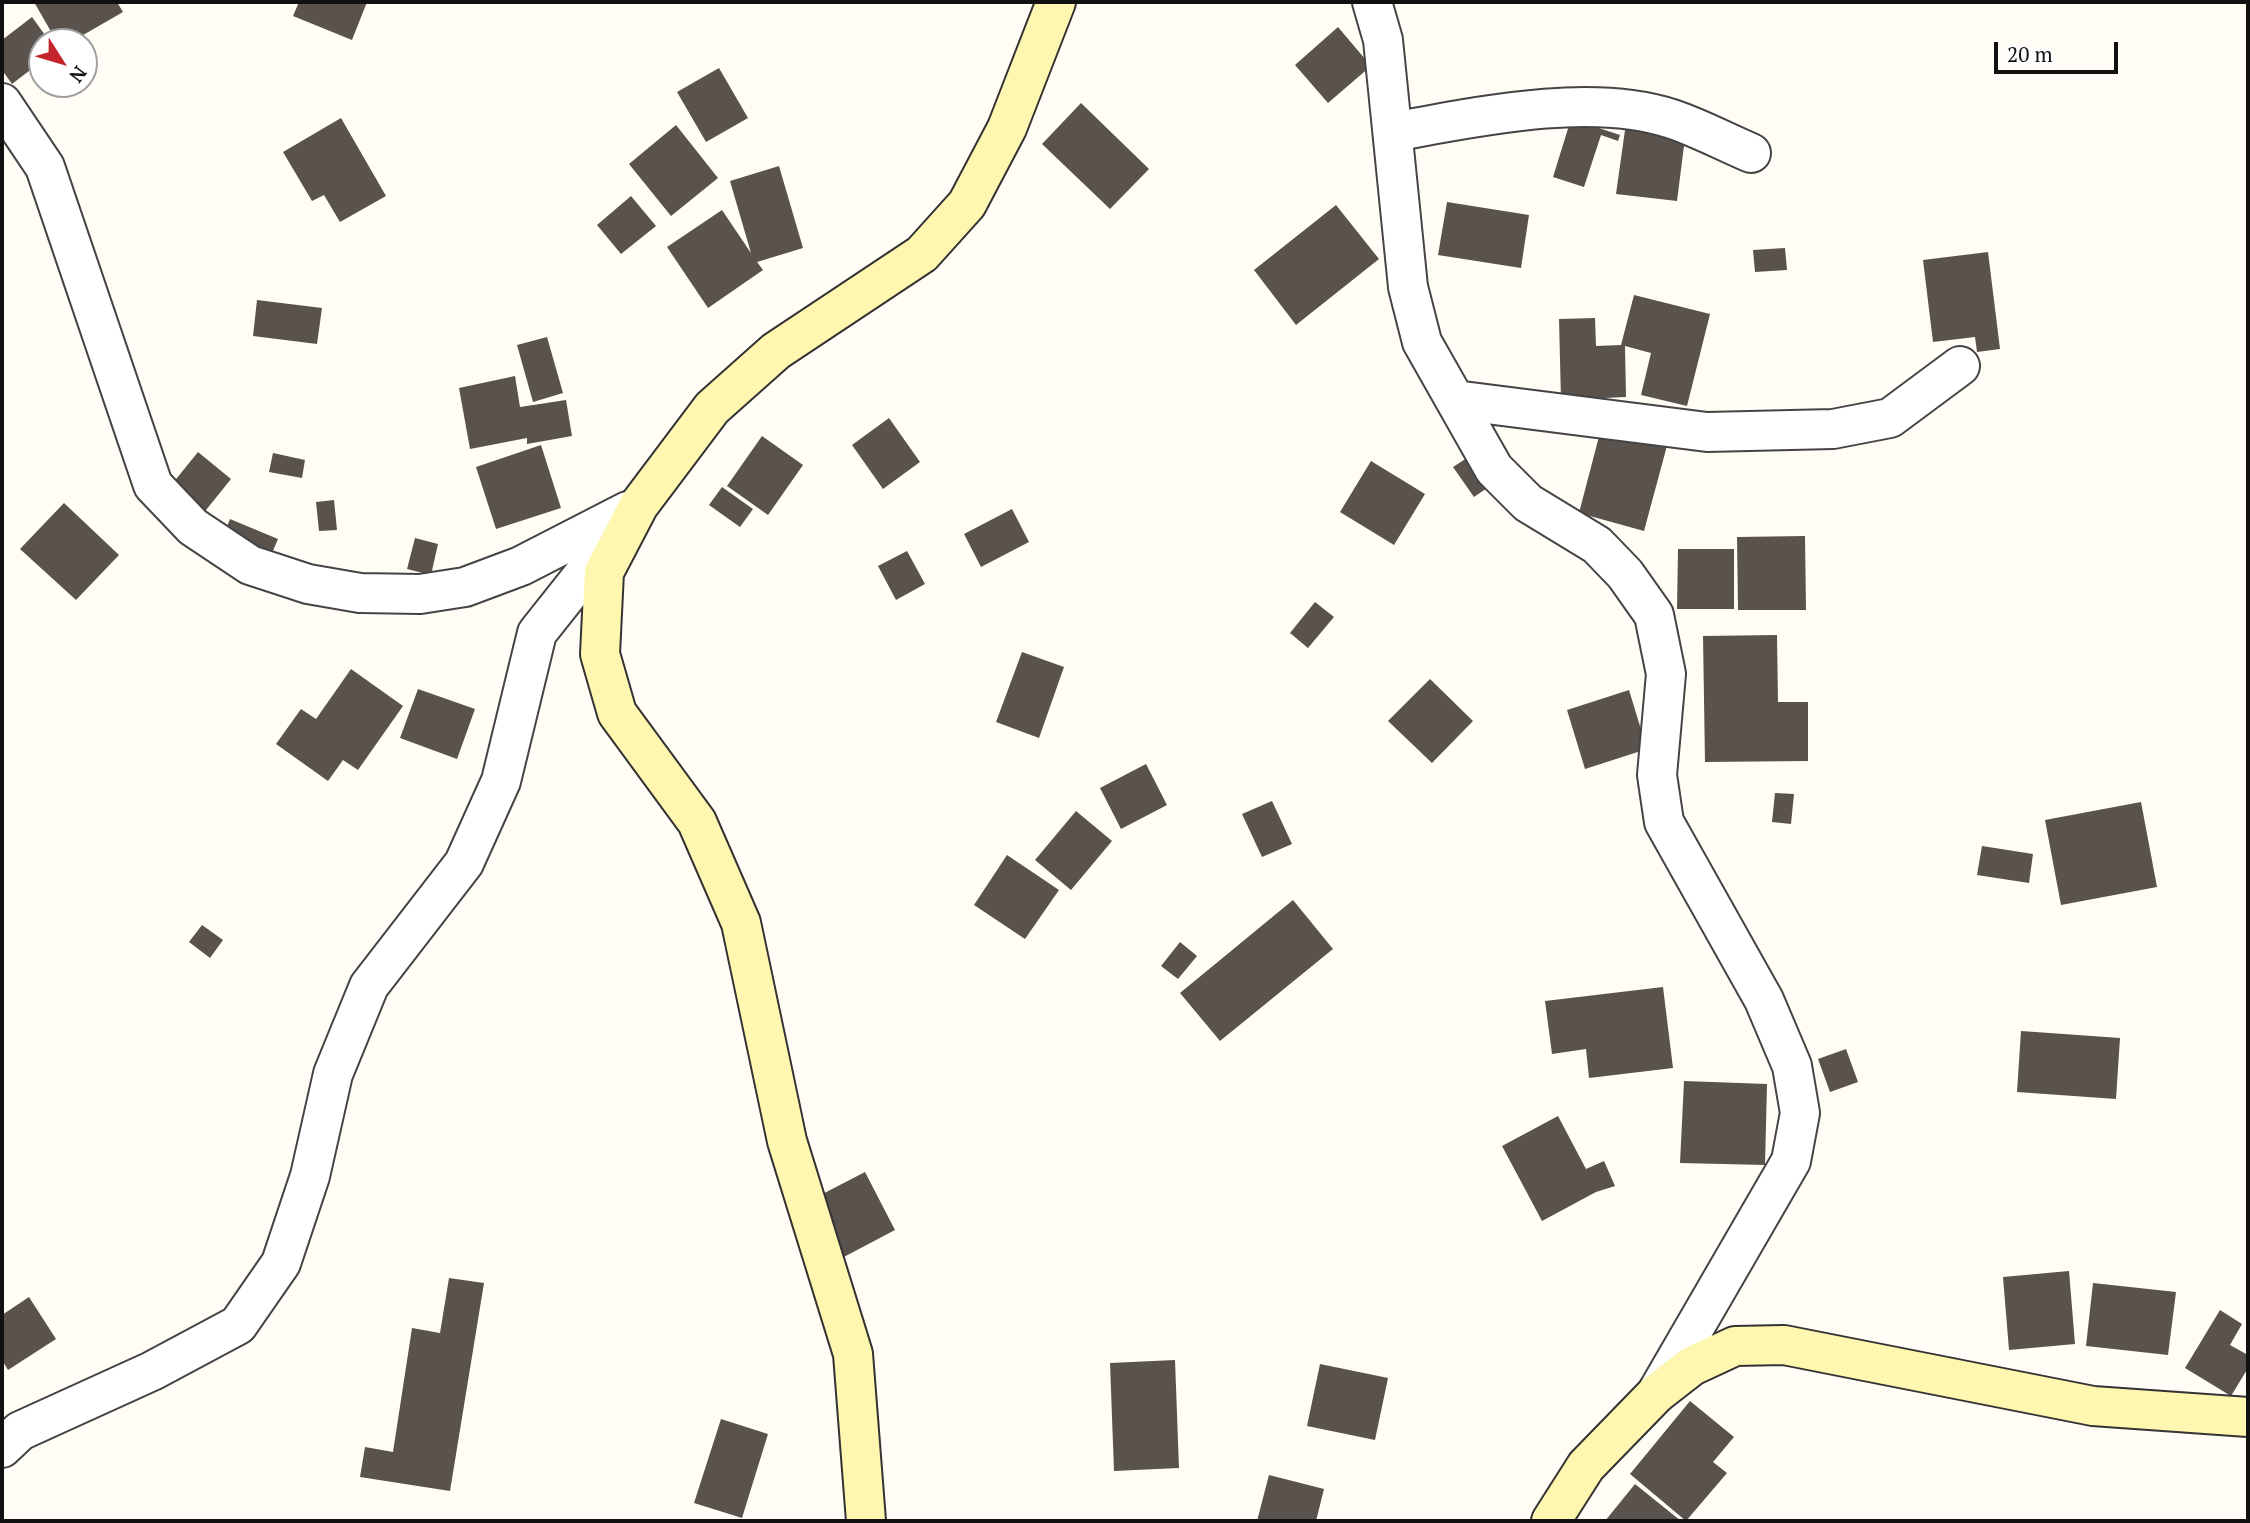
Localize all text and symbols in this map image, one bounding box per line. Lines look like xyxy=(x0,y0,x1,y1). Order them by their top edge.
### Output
north arrow xyxy=(28,28,98,98)
scale bar xyxy=(1998,28,2122,72)
text: 20 m xyxy=(2007,40,2053,68)
text: N xyxy=(64,61,93,88)

